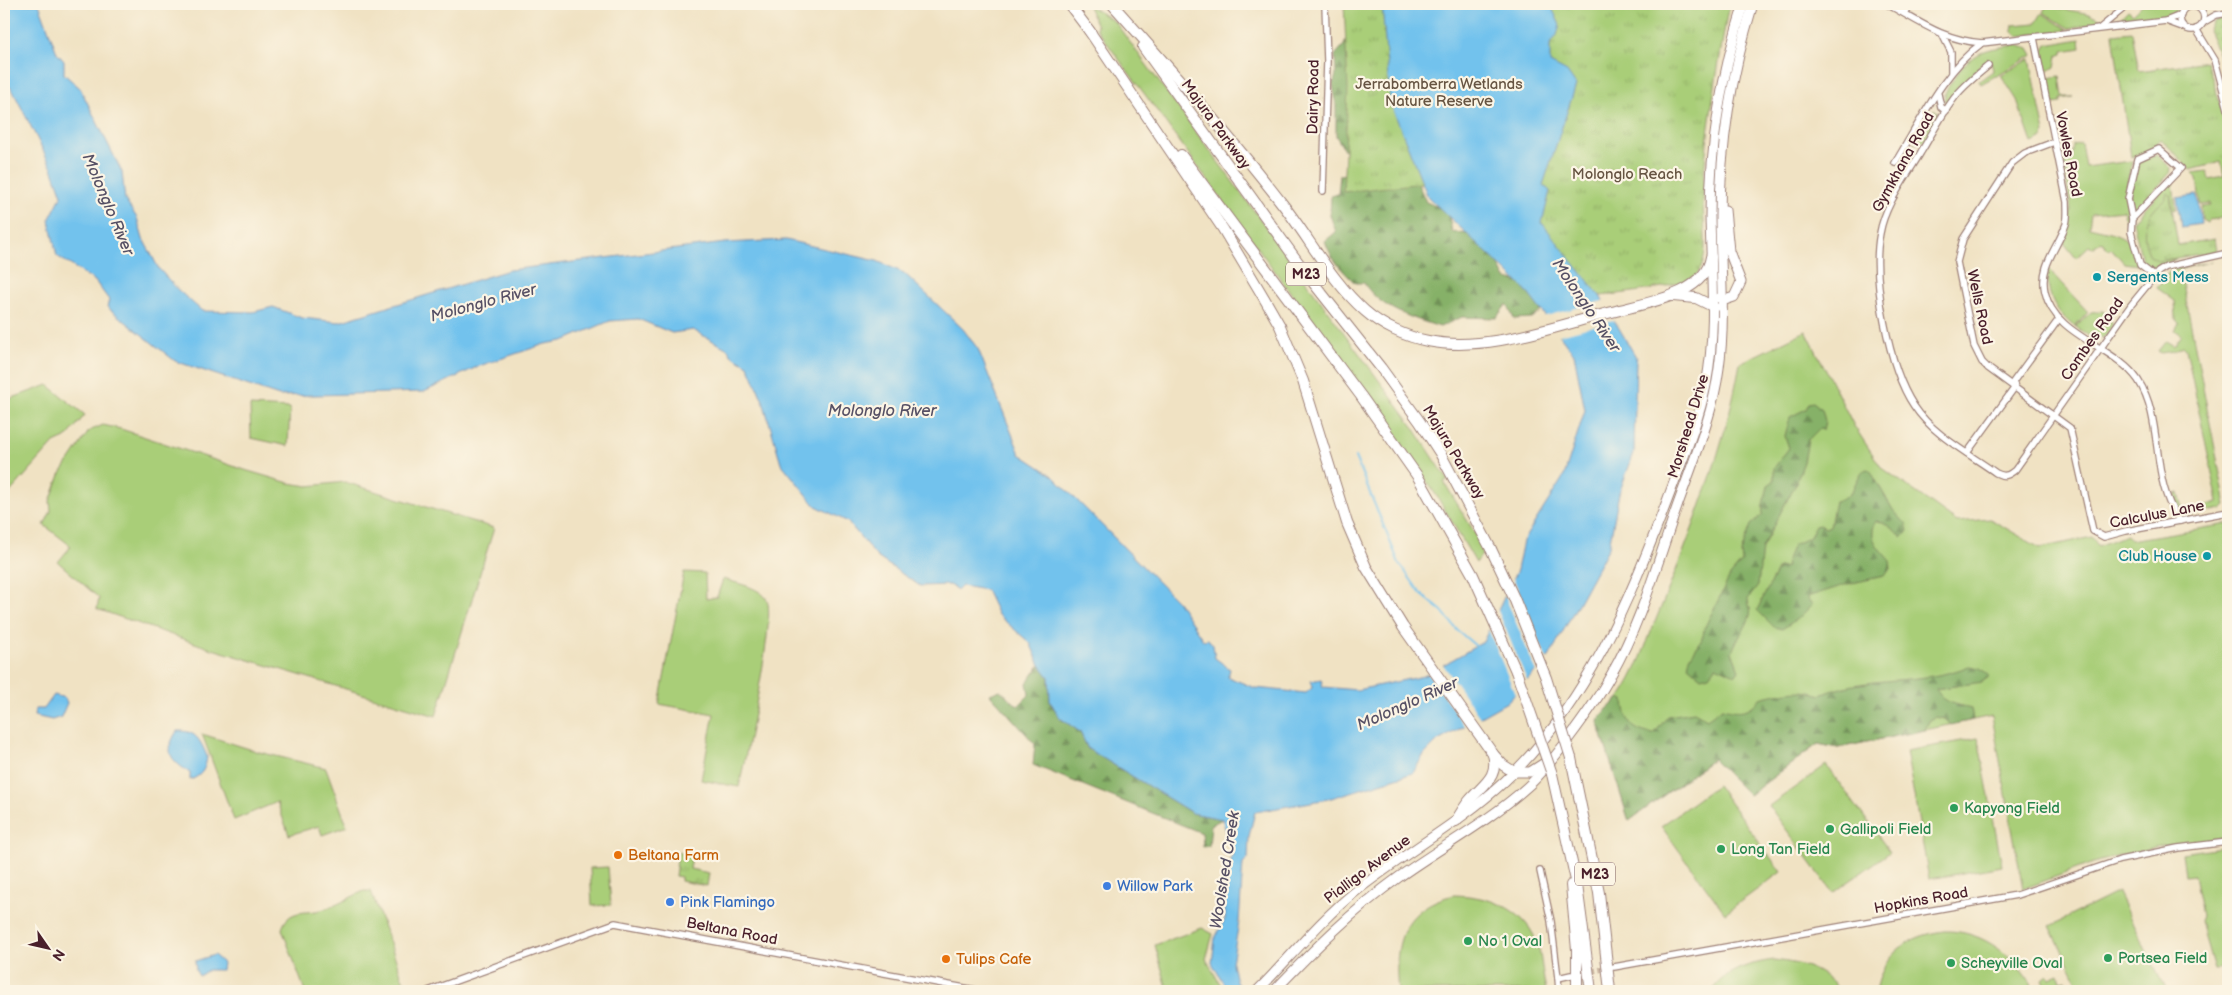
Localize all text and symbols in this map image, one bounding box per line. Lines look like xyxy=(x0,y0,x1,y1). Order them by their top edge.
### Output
street label: Dairy Road xyxy=(1303,59,1324,135)
park label: Jerrabomberra Wetlands Nature Reserve xyxy=(1355,75,1523,111)
street label: Majura Parkway xyxy=(1177,76,1255,173)
street label: Gymkhana Road xyxy=(1868,109,1939,216)
street label: Vowles Road xyxy=(2051,110,2086,198)
water label: Molonglo River xyxy=(78,151,138,259)
park label: Molonglo Reach xyxy=(1572,165,1682,184)
water label: Molonglo River xyxy=(1547,255,1625,357)
road number: M23 xyxy=(1286,262,1326,286)
street label: Wells Road xyxy=(1962,268,1997,346)
place label: Sergents Mess xyxy=(2107,268,2209,287)
marker: Sergents Mess xyxy=(2091,271,2103,283)
water label: Molonglo River xyxy=(428,280,540,327)
street label: Combes Road xyxy=(2057,294,2128,384)
street label: Morshead Drive xyxy=(1664,372,1713,481)
water label: Molonglo River xyxy=(828,402,938,421)
street label: Majura Parkway xyxy=(1418,402,1489,503)
street label: Calculus Lane xyxy=(2108,496,2206,533)
place label: Club House xyxy=(2118,547,2197,566)
marker: Club House xyxy=(2201,550,2213,562)
water label: Molonglo River xyxy=(1354,673,1462,735)
place label: Kapyong Field xyxy=(1964,799,2060,818)
marker: Kapyong Field xyxy=(1948,802,1960,814)
water label: Woolshed Creek xyxy=(1207,809,1244,931)
place label: Gallipoli Field xyxy=(1840,820,1931,839)
marker: Gallipoli Field xyxy=(1824,823,1836,835)
street label: Pialligo Avenue xyxy=(1320,831,1414,908)
place label: Long Tan Field xyxy=(1731,840,1830,859)
marker: Long Tan Field xyxy=(1715,843,1727,855)
place label: Beltana Farm xyxy=(628,846,719,865)
marker: Beltana Farm xyxy=(612,849,624,861)
road number: M23 xyxy=(1575,862,1615,886)
place label: Willow Park xyxy=(1117,877,1193,896)
marker: Willow Park xyxy=(1101,880,1113,892)
street label: Hopkins Road xyxy=(1873,883,1970,918)
place label: Pink Flamingo xyxy=(680,893,775,912)
marker: Pink Flamingo xyxy=(664,896,676,908)
street label: Beltana Road xyxy=(685,913,779,950)
north arrow xyxy=(22,922,72,972)
place label: No 1 Oval xyxy=(1478,932,1542,951)
marker: No 1 Oval xyxy=(1462,935,1474,947)
text: N xyxy=(48,946,68,964)
place label: Portsea Field xyxy=(2118,949,2207,968)
place label: Tulips Cafe xyxy=(956,950,1031,969)
marker: Portsea Field xyxy=(2102,952,2114,964)
marker: Tulips Cafe xyxy=(940,953,952,965)
place label: Scheyville Oval xyxy=(1961,954,2063,973)
marker: Scheyville Oval xyxy=(1945,957,1957,969)

